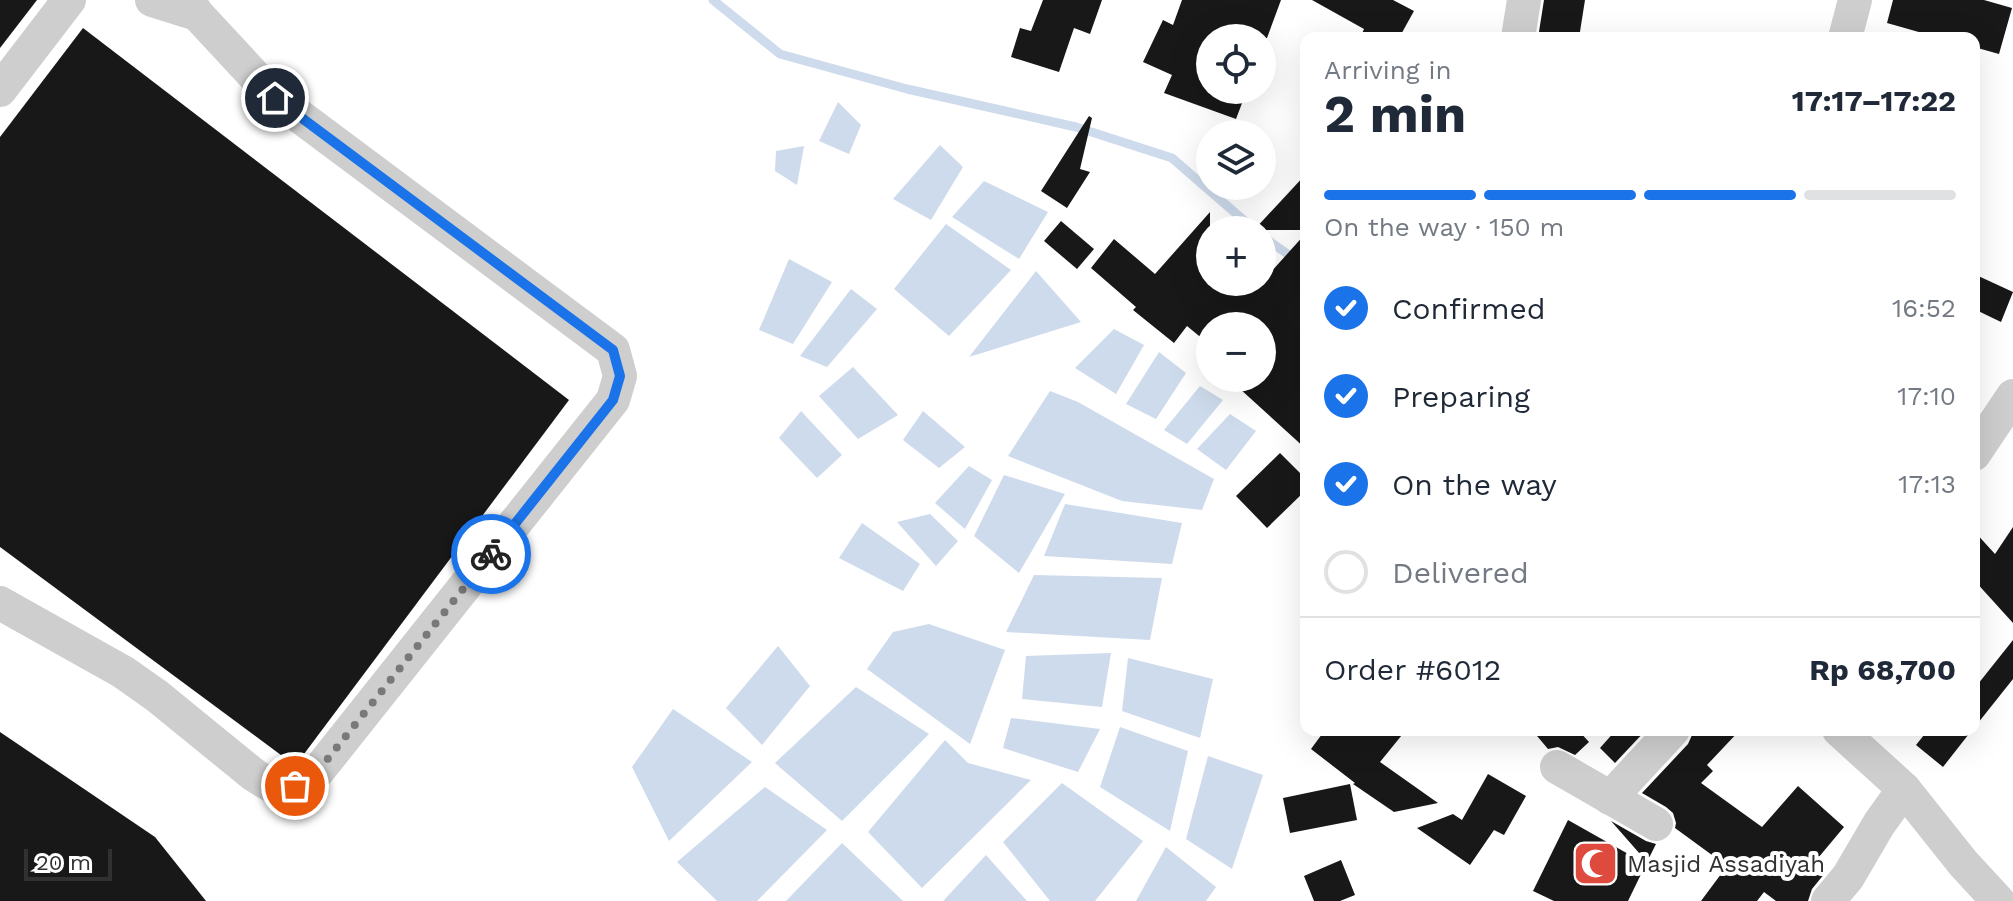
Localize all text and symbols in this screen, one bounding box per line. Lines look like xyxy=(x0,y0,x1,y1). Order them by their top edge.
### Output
map controls xyxy=(1196,24,1276,392)
button: locate xyxy=(1196,24,1276,104)
text: Arriving in xyxy=(1324,55,1452,85)
pin xyxy=(241,64,309,132)
icon: home xyxy=(253,76,297,120)
text: 17:17–17:22 xyxy=(1792,83,1956,118)
text: 2 min xyxy=(1324,84,1466,145)
button: layers xyxy=(1196,120,1276,200)
text: On the way · 150 m xyxy=(1324,212,1564,242)
button: + xyxy=(1196,216,1276,296)
icon: check xyxy=(1324,286,1368,330)
text: Confirmed xyxy=(1392,291,1546,326)
text: 16:52 xyxy=(1892,293,1956,323)
button: − xyxy=(1196,312,1276,392)
icon: check xyxy=(1324,374,1368,418)
text: Preparing xyxy=(1392,379,1530,414)
text: 17:10 xyxy=(1897,381,1956,411)
icon: check xyxy=(1324,462,1368,506)
text: On the way xyxy=(1392,467,1557,502)
text: 17:13 xyxy=(1898,469,1956,499)
courier xyxy=(451,514,531,594)
icon: bike xyxy=(469,532,513,576)
text: Delivered xyxy=(1392,555,1529,590)
text: Order #6012 xyxy=(1324,652,1501,687)
text: Rp 68,700 xyxy=(1809,652,1956,687)
pin xyxy=(261,752,329,820)
icon: bag xyxy=(273,764,317,808)
mosque icon: Masjid Assadiyah xyxy=(1572,840,1620,888)
scale bar xyxy=(24,845,112,881)
text: 20 m xyxy=(36,850,91,875)
place label: Masjid Assadiyah xyxy=(1627,850,1825,878)

